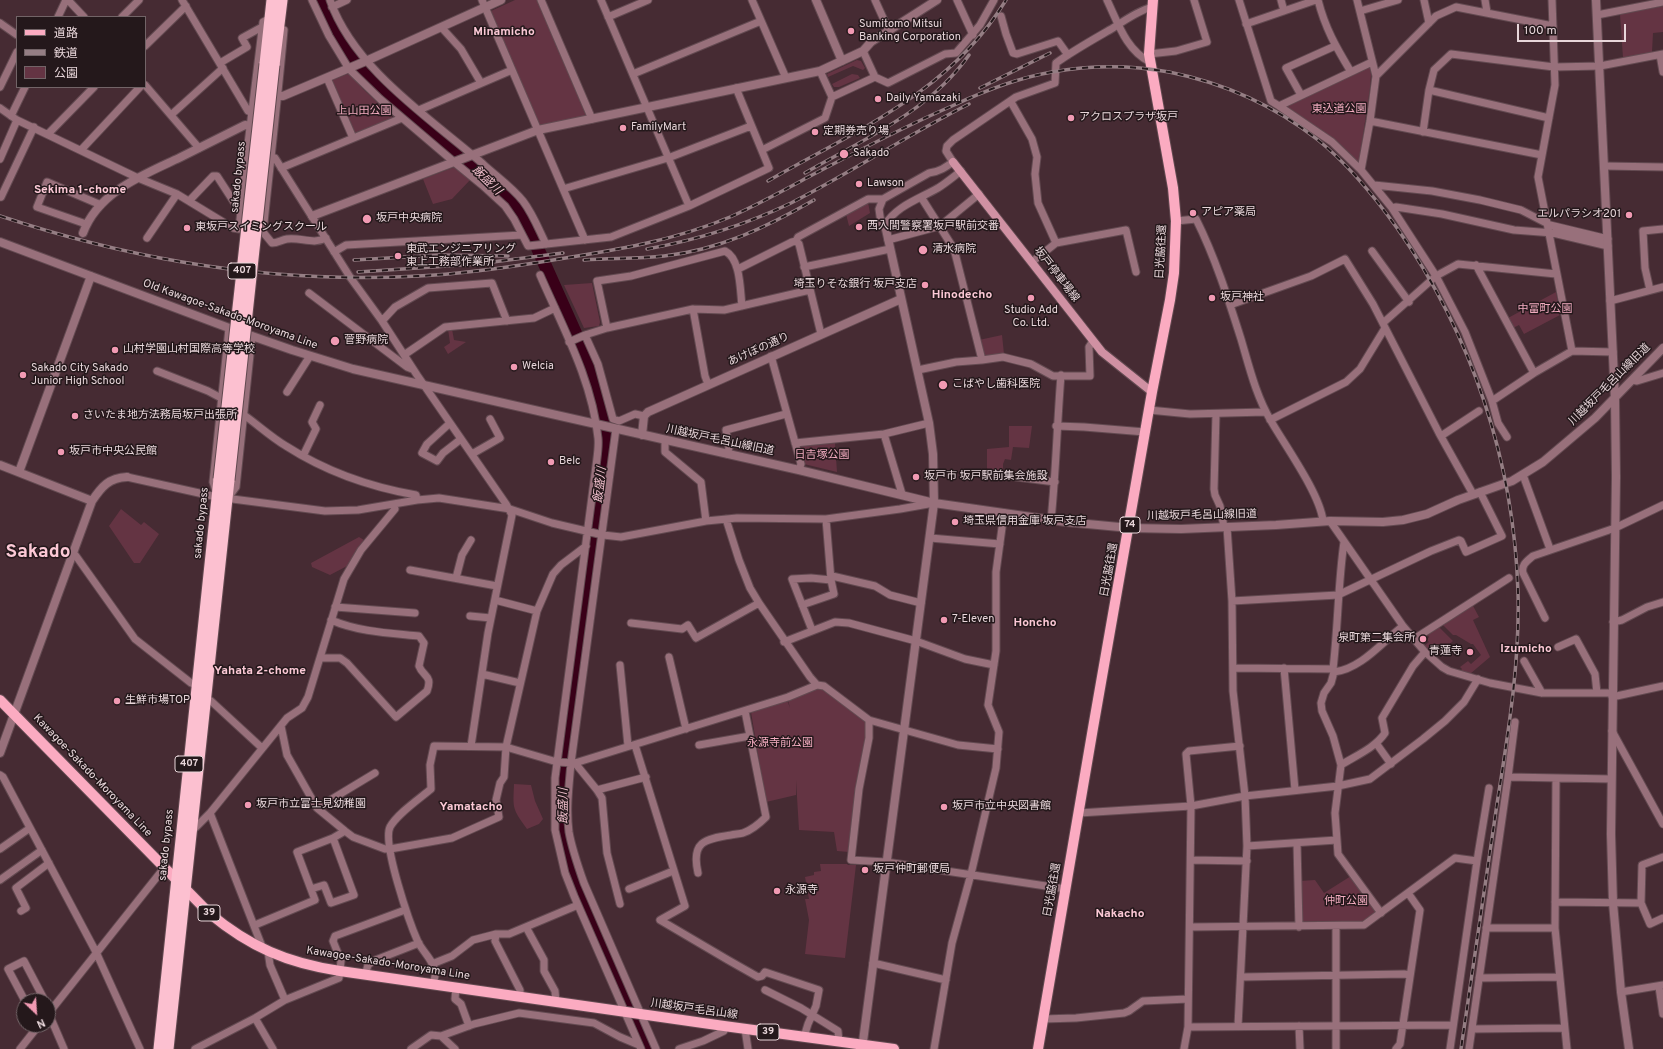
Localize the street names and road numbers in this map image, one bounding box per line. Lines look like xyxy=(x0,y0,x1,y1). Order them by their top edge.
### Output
street label: sakado bypass xyxy=(229,141,249,213)
street label: 日光脇往還 xyxy=(1154,224,1170,280)
street label: 坂戸停車場線 xyxy=(1030,245,1082,305)
road number: 407 xyxy=(228,263,256,279)
street label: Old Kawagoe-Sakado-Moroyama Line xyxy=(141,277,319,353)
street label: あけぼの通り xyxy=(726,331,792,369)
street label: 川越坂戸毛呂山線旧道 xyxy=(1566,341,1654,429)
street label: 川越坂戸毛呂山線旧道 xyxy=(665,423,775,459)
street label: sakado bypass xyxy=(192,487,212,559)
street label: 川越坂戸毛呂山線旧道 xyxy=(1147,508,1257,524)
road number: 74 xyxy=(1120,517,1140,533)
street label: 日光脇往還 xyxy=(1099,542,1121,598)
street label: Kawagoe-Sakado-Moroyama Line xyxy=(30,712,154,840)
road number: 407 xyxy=(175,756,203,772)
street label: sakado bypass xyxy=(157,809,177,881)
street label: 日光脇往還 xyxy=(1042,862,1064,918)
road number: 39 xyxy=(198,905,220,921)
street label: Kawagoe-Sakado-Moroyama Line xyxy=(305,945,471,983)
street label: 川越坂戸毛呂山線 xyxy=(650,997,738,1023)
road number: 39 xyxy=(757,1024,779,1040)

